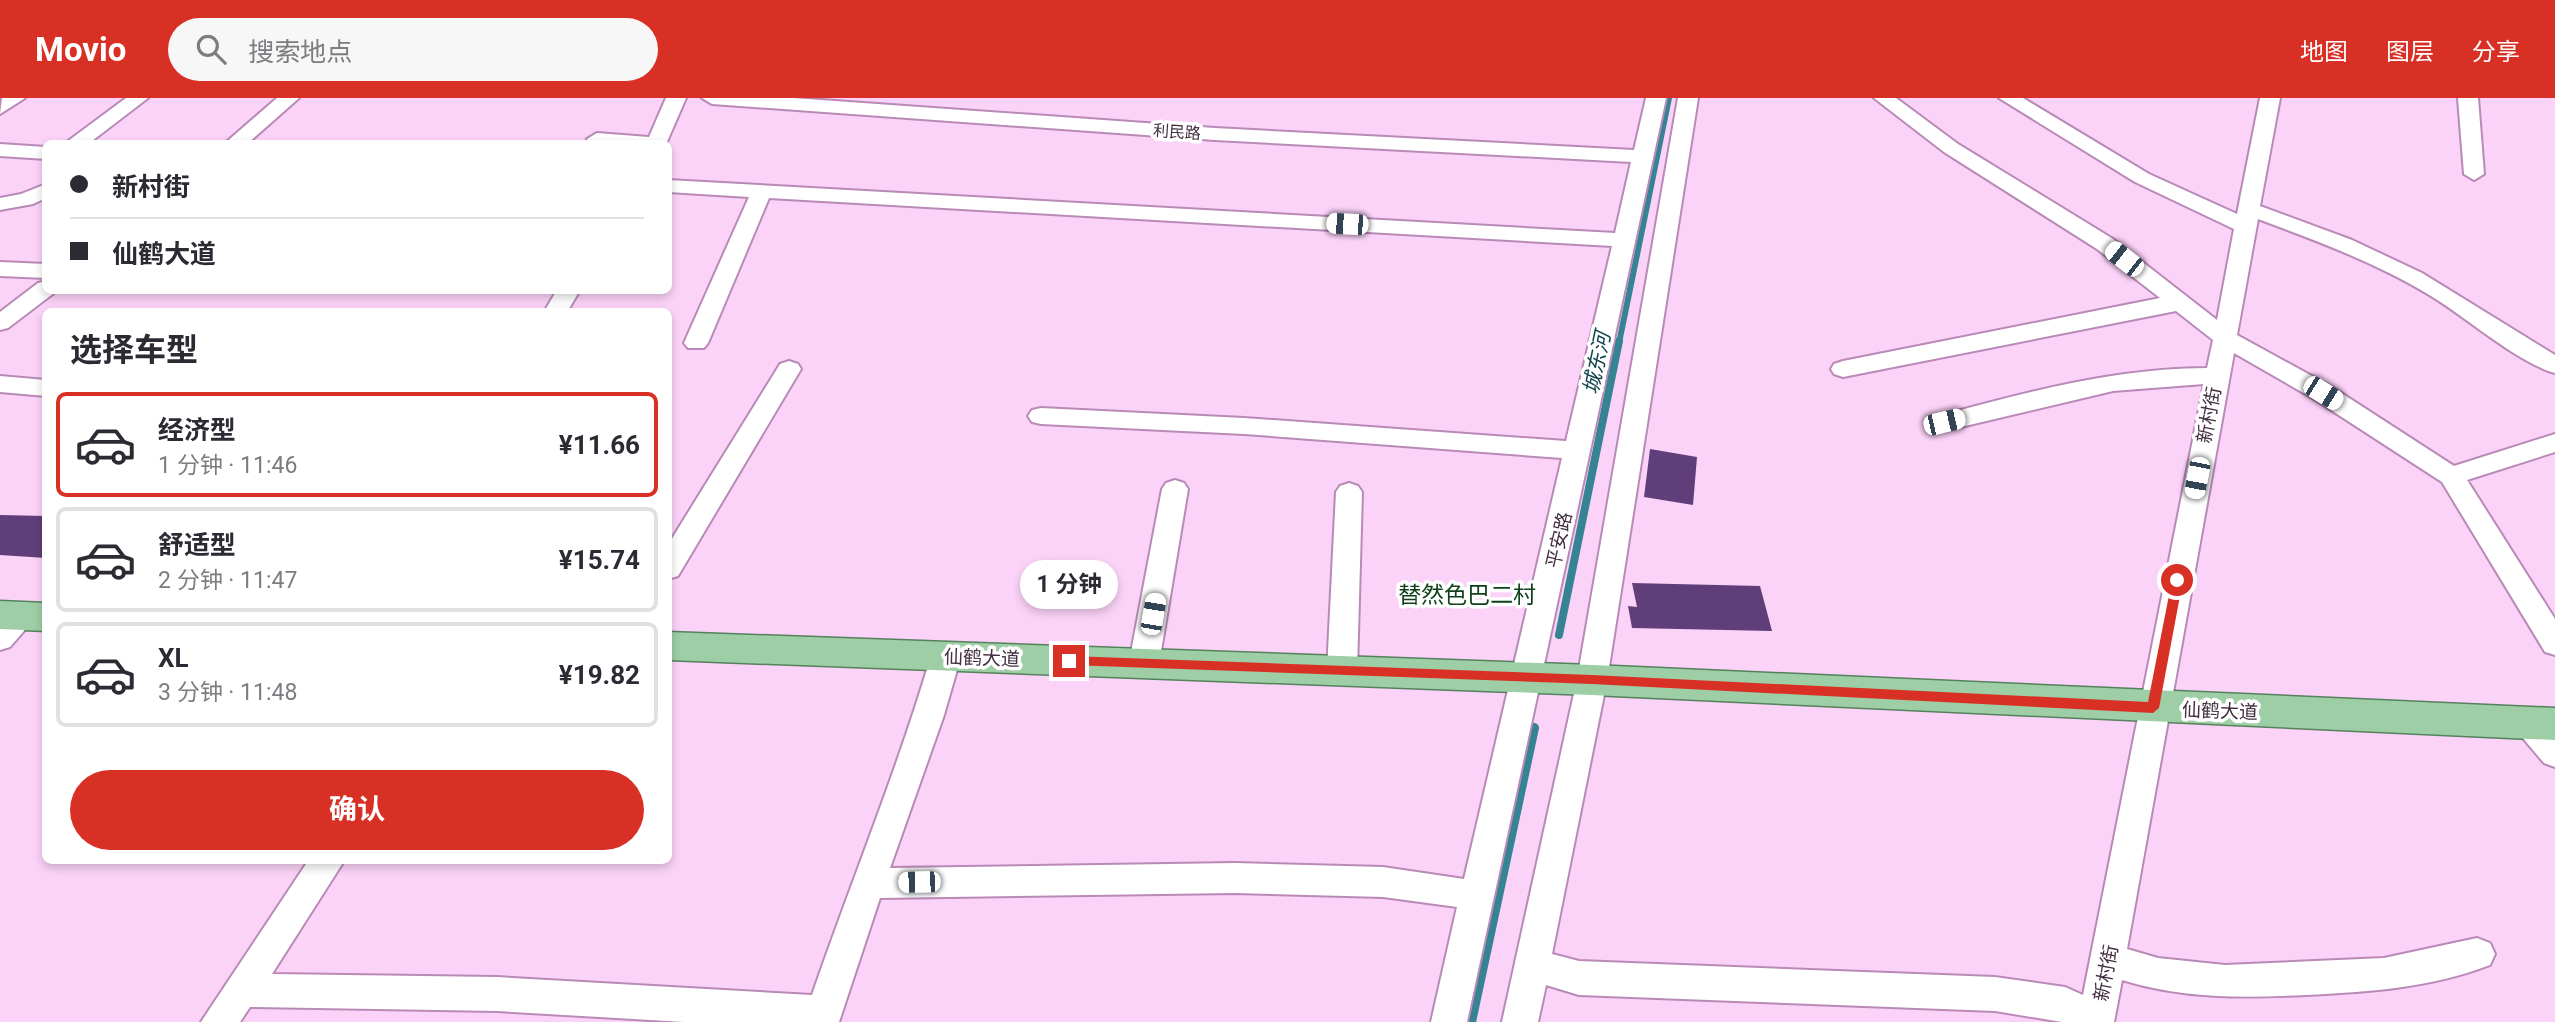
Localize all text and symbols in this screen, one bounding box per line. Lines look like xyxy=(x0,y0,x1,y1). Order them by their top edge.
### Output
search box xyxy=(168,18,658,81)
text: Movio xyxy=(35,30,126,69)
icon: search xyxy=(192,30,230,68)
text: 搜索地点 xyxy=(248,37,352,67)
text: 地图 xyxy=(2300,38,2348,66)
text: 图层 xyxy=(2386,38,2434,66)
text: 分享 xyxy=(2472,38,2520,66)
street label: 利民路 xyxy=(1152,121,1202,143)
text: 新村街 xyxy=(112,172,190,202)
car xyxy=(1326,212,1369,236)
car xyxy=(2101,238,2148,280)
text: 仙鹤大道 xyxy=(112,239,216,269)
water label: 城东河 xyxy=(1579,326,1616,396)
text: 选择车型 xyxy=(70,331,198,369)
car xyxy=(2300,373,2347,413)
street label: 新村街 xyxy=(2192,385,2226,445)
car xyxy=(1922,407,1967,437)
icon: car xyxy=(74,413,137,476)
text: 经济型 xyxy=(158,415,236,445)
text: ¥11.66 xyxy=(559,430,640,460)
text: 1 分钟 · 11:46 xyxy=(158,452,297,479)
car xyxy=(2183,455,2212,501)
street label: 平安路 xyxy=(1541,510,1577,570)
icon: car xyxy=(74,528,137,591)
text: 舒适型 xyxy=(158,530,236,560)
text: ¥15.74 xyxy=(559,545,640,575)
callout: 1 分钟 xyxy=(1020,560,1118,608)
route start xyxy=(2161,564,2193,596)
text: 2 分钟 · 11:47 xyxy=(158,567,297,594)
text: 1 分钟 xyxy=(1037,571,1101,598)
district label: 替然色巴二村 xyxy=(1398,582,1536,609)
car xyxy=(1140,591,1167,637)
icon: car xyxy=(74,643,137,706)
text: XL xyxy=(158,643,189,673)
street label: 仙鹤大道 xyxy=(944,645,1020,671)
route end xyxy=(1053,645,1085,677)
text: ¥19.82 xyxy=(559,660,640,690)
text: 3 分钟 · 11:48 xyxy=(158,679,297,706)
street label: 仙鹤大道 xyxy=(2182,698,2258,724)
button: 确认 xyxy=(70,770,644,850)
car xyxy=(898,871,941,893)
street label: 新村街 xyxy=(2089,943,2123,1003)

